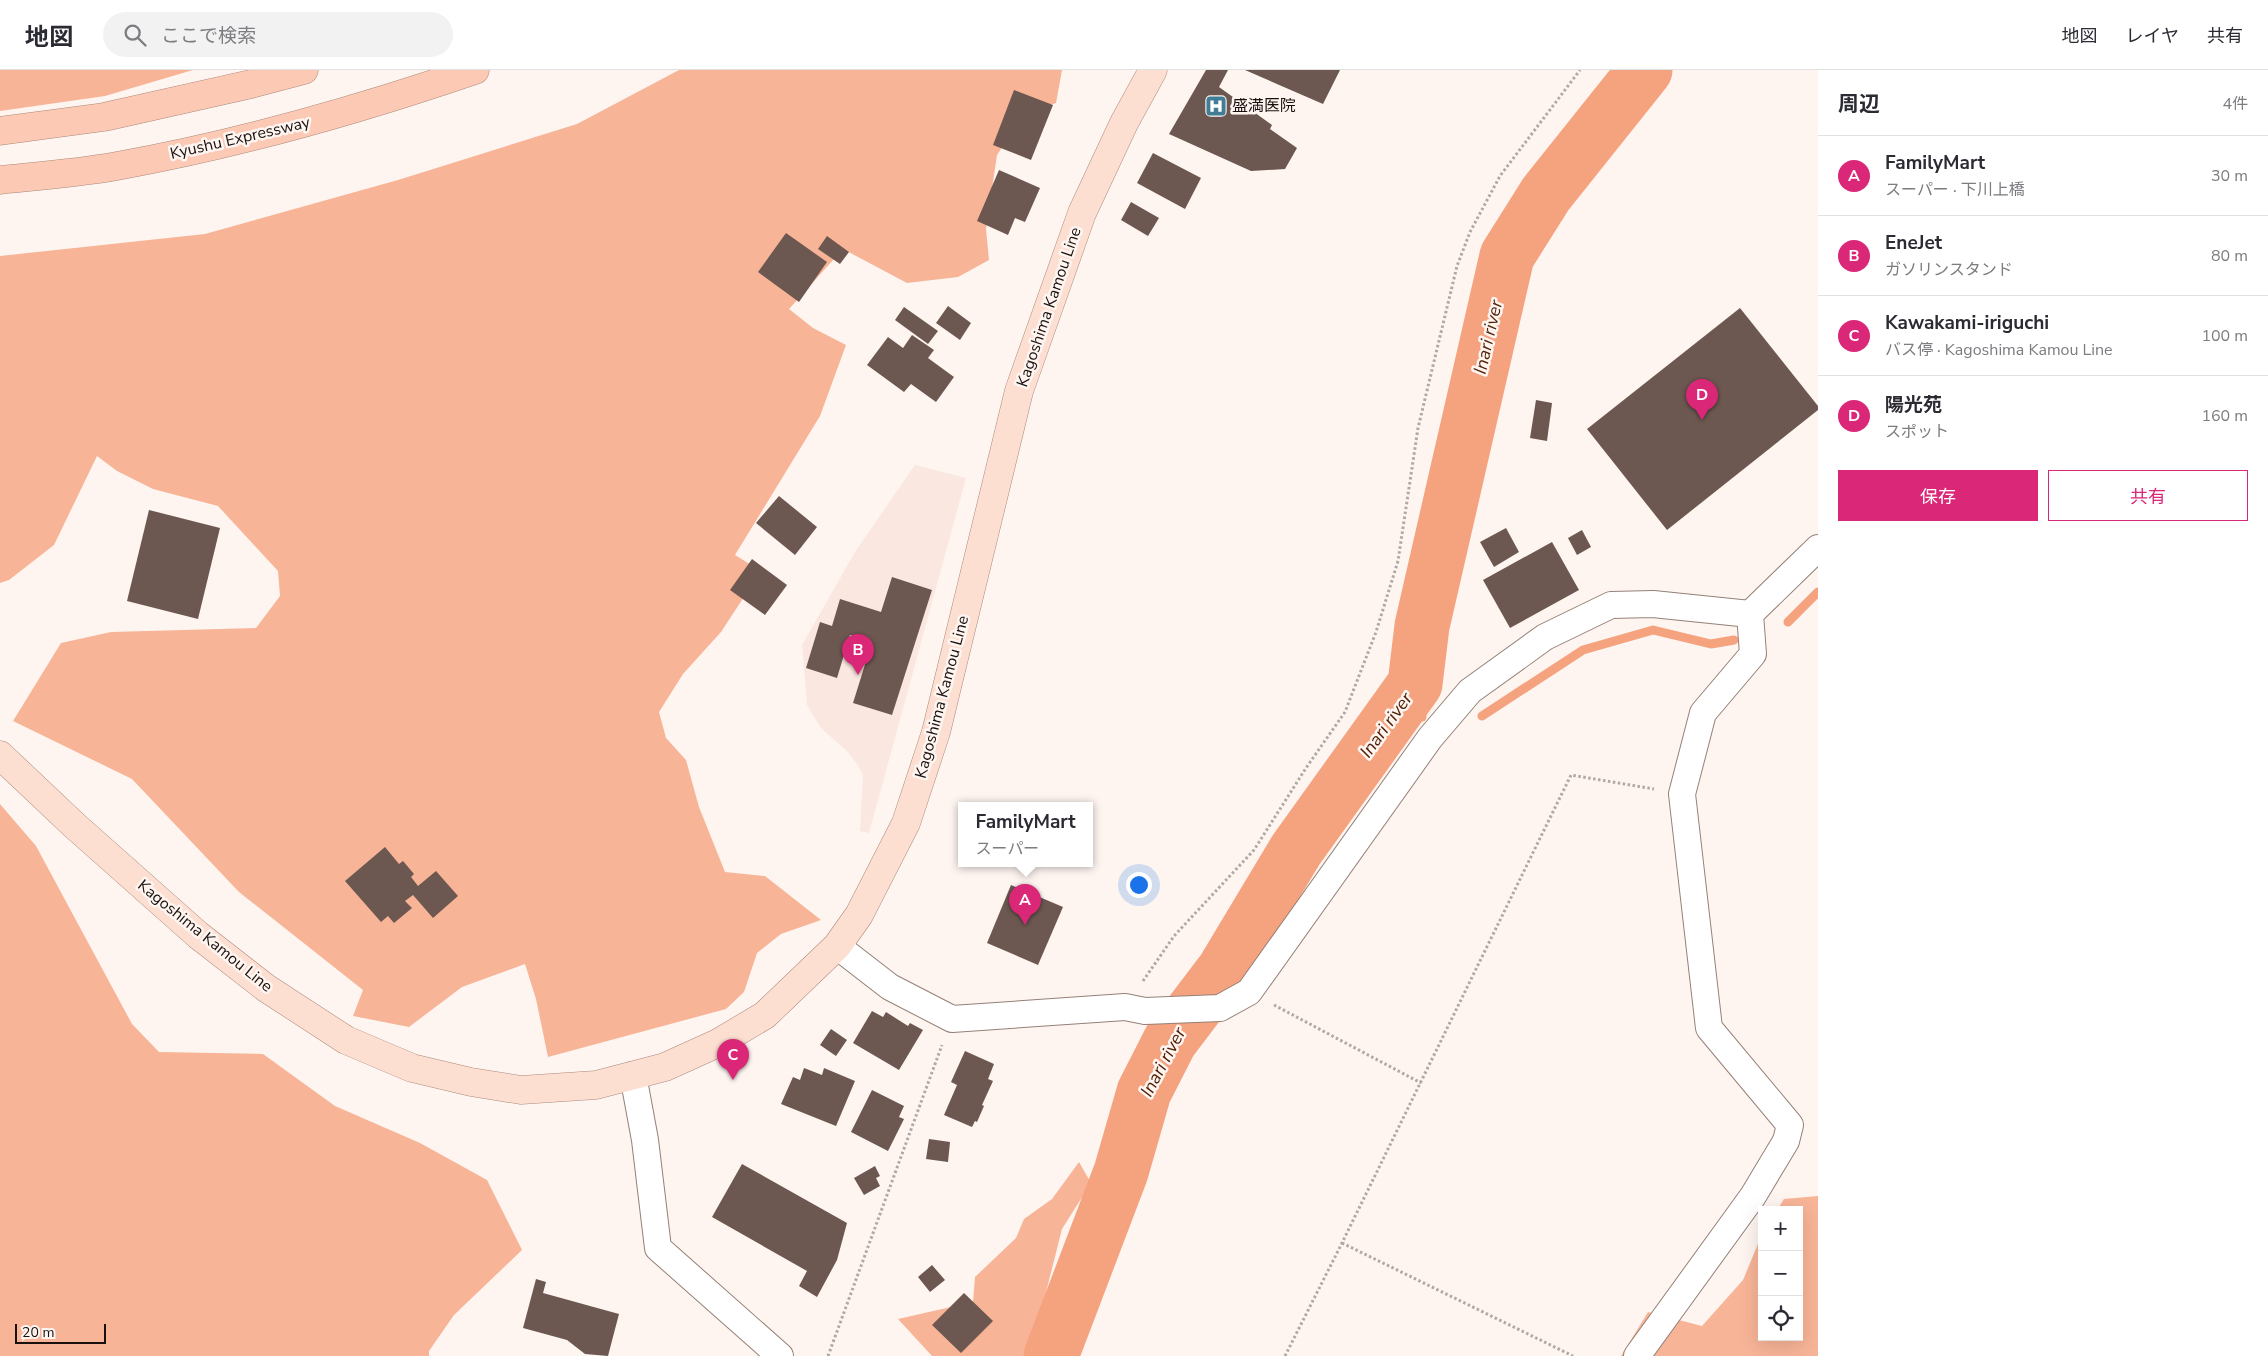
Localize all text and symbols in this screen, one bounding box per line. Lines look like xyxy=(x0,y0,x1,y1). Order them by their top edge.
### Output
search box xyxy=(103,12,453,57)
text: 地図 xyxy=(25,21,73,53)
icon: search xyxy=(121,21,149,49)
text: ここで検索 xyxy=(161,23,256,49)
text: 地図 xyxy=(2062,24,2098,48)
text: レイヤ xyxy=(2126,24,2179,48)
text: 共有 xyxy=(2207,24,2243,48)
text: 周辺 xyxy=(1838,90,1880,118)
text: 4件 xyxy=(2222,93,2248,115)
hospital icon: 盛満医院 xyxy=(1204,94,1228,118)
place label: 盛満医院 xyxy=(1232,95,1296,117)
street label: Kyushu Expressway xyxy=(168,111,313,165)
text: FamilyMart xyxy=(1885,150,1985,176)
text: A xyxy=(1848,165,1860,187)
text: 30 m xyxy=(2211,165,2248,187)
text: スーパー · 下川上橋 xyxy=(1885,179,2025,201)
street label: Kagoshima Kamou Line xyxy=(1011,224,1087,390)
text: EneJet xyxy=(1885,230,1942,256)
text: B xyxy=(1848,245,1860,267)
text: 80 m xyxy=(2211,245,2248,267)
text: ガソリンスタンド xyxy=(1885,259,2013,281)
water label: Inari river xyxy=(1468,297,1508,376)
text: Kawakami-iriguchi xyxy=(1885,310,2049,336)
text: C xyxy=(1849,325,1859,347)
text: 100 m xyxy=(2201,325,2248,347)
text: バス停 · Kagoshima Kamou Line xyxy=(1885,339,2113,361)
pin: D xyxy=(1686,379,1718,420)
text: 陽光苑 xyxy=(1885,392,1942,418)
text: D xyxy=(1848,405,1860,427)
text: 160 m xyxy=(2201,405,2248,427)
text: スポット xyxy=(1885,421,1949,443)
button: 保存 xyxy=(1838,470,2038,521)
button: 共有 xyxy=(2048,470,2248,521)
street label: Kagoshima Kamou Line xyxy=(910,613,974,781)
pin: B xyxy=(842,634,874,675)
water label: Inari river xyxy=(1354,687,1418,763)
popup xyxy=(958,802,1093,867)
text: FamilyMart xyxy=(975,809,1076,835)
text: スーパー xyxy=(975,838,1039,860)
your location xyxy=(1126,872,1152,898)
street label: Kagoshima Kamou Line xyxy=(133,875,277,997)
pin: A xyxy=(1009,884,1041,925)
water label: Inari river xyxy=(1135,1023,1192,1101)
pin: C xyxy=(717,1039,749,1080)
map controls xyxy=(1758,1206,1803,1341)
button: + xyxy=(1758,1206,1803,1251)
button: − xyxy=(1758,1251,1803,1296)
button: locate xyxy=(1758,1296,1803,1341)
scale bar xyxy=(15,1321,106,1344)
text: 20 m xyxy=(22,1323,54,1342)

